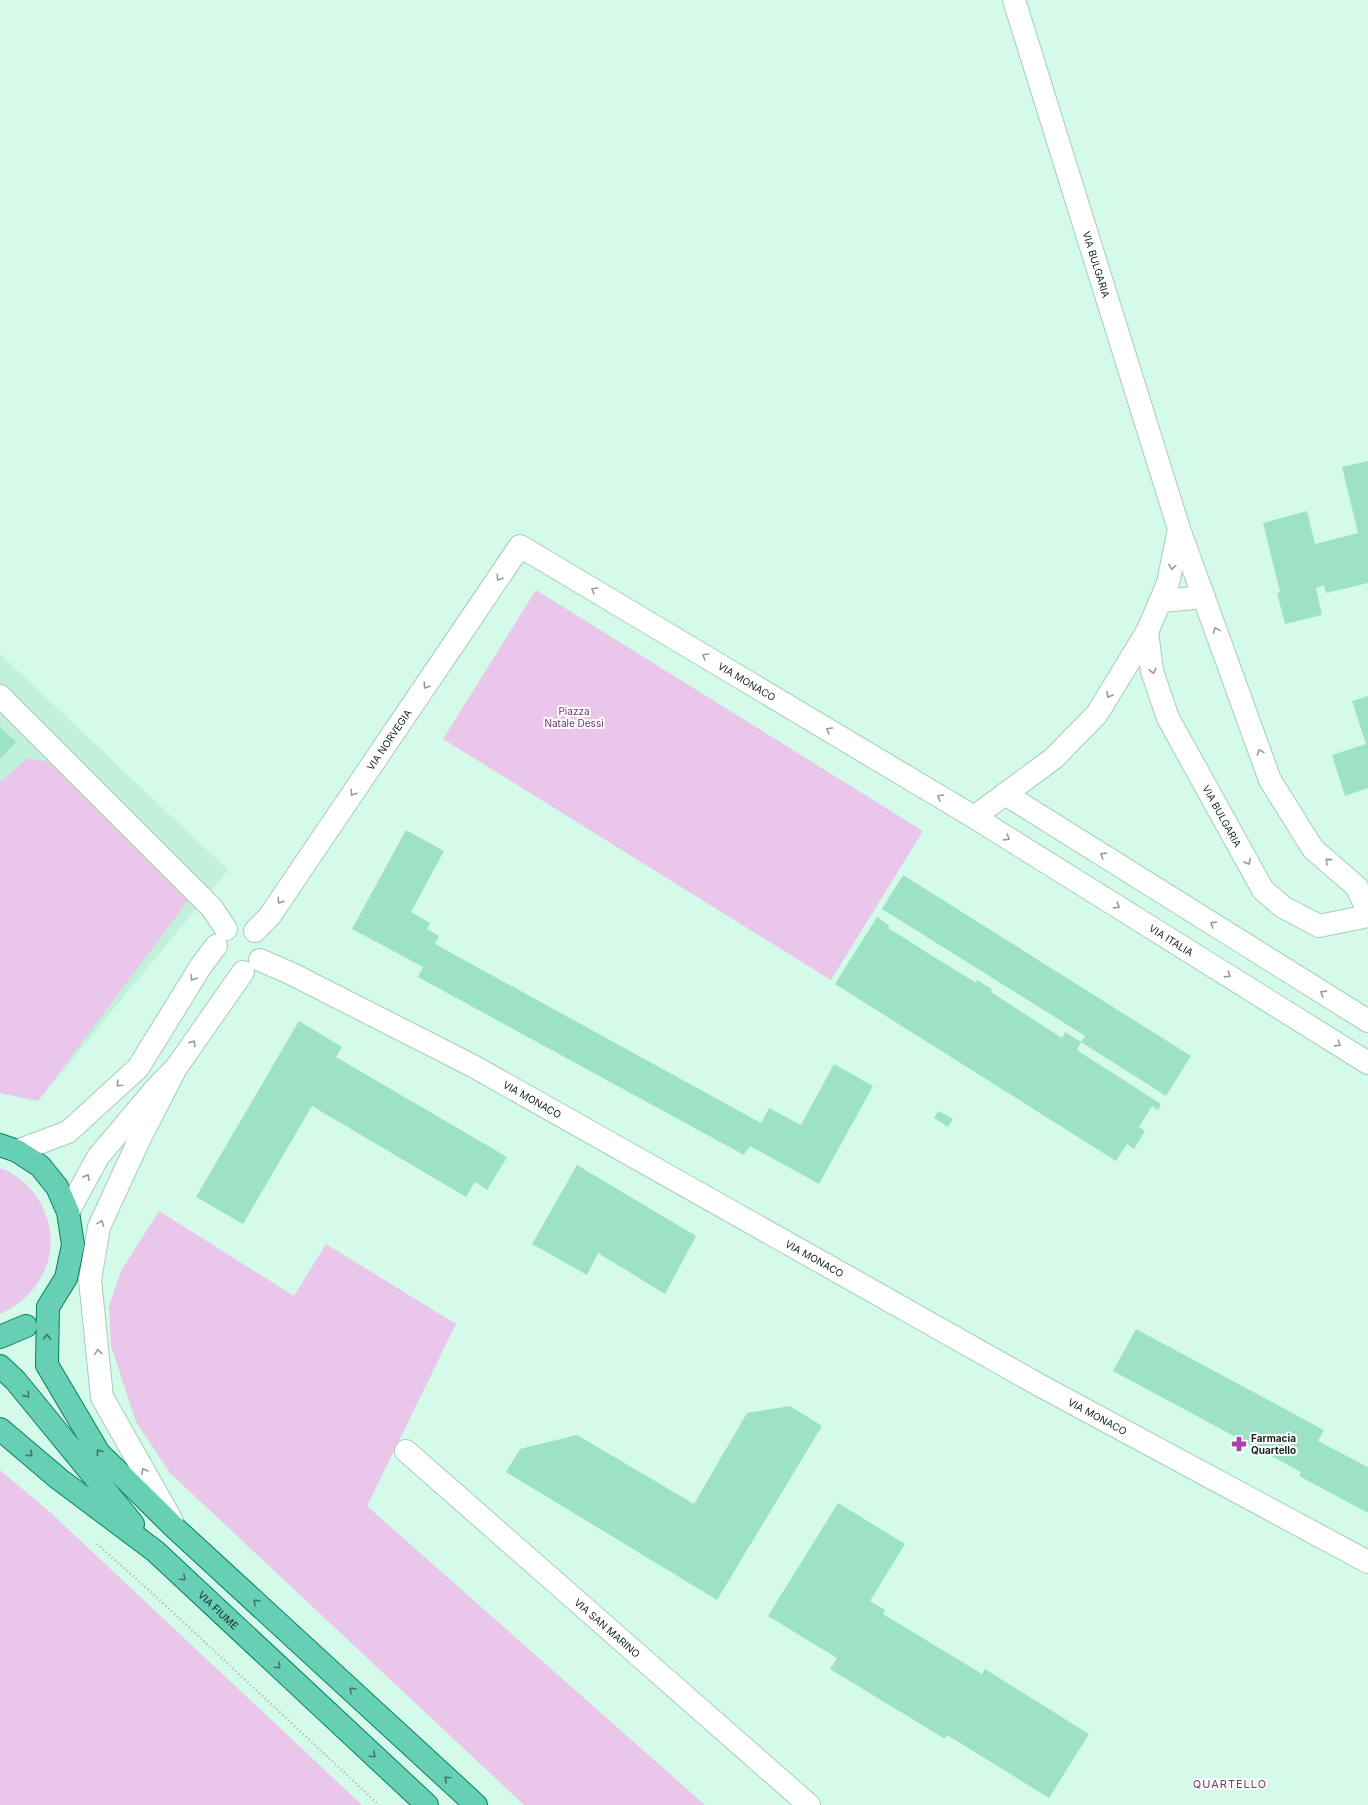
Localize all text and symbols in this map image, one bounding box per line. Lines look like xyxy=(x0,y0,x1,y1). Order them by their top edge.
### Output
street label: VIA BULGARIA xyxy=(1080,230,1112,299)
one-way arrow xyxy=(1168,564,1176,570)
one-way arrow xyxy=(496,574,504,581)
one-way arrow xyxy=(591,587,598,594)
one-way arrow xyxy=(1212,626,1220,633)
one-way arrow xyxy=(702,654,709,661)
street label: VIA MONACO xyxy=(716,660,778,703)
one-way arrow xyxy=(1148,667,1157,674)
one-way arrow xyxy=(423,682,431,689)
one-way arrow xyxy=(1106,691,1113,698)
park label: Piazza Natale Dessì xyxy=(544,705,604,729)
street label: VIA NORVEGIA xyxy=(364,707,414,772)
one-way arrow xyxy=(826,728,833,735)
one-way arrow xyxy=(1256,749,1264,756)
street label: VIA BULGARIA xyxy=(1200,783,1244,849)
one-way arrow xyxy=(351,789,358,796)
one-way arrow xyxy=(937,794,944,802)
one-way arrow xyxy=(1003,833,1010,840)
one-way arrow xyxy=(1100,853,1107,860)
one-way arrow xyxy=(1243,858,1250,865)
one-way arrow xyxy=(1325,859,1332,866)
one-way arrow xyxy=(277,897,285,904)
one-way arrow xyxy=(1113,902,1120,909)
one-way arrow xyxy=(1210,921,1217,928)
street label: VIA ITALIA xyxy=(1147,922,1196,958)
one-way arrow xyxy=(1224,970,1231,978)
one-way arrow xyxy=(190,974,198,981)
one-way arrow xyxy=(1320,990,1327,997)
one-way arrow xyxy=(1334,1039,1341,1047)
one-way arrow xyxy=(188,1040,196,1047)
street label: VIA MONACO xyxy=(501,1078,564,1121)
one-way arrow xyxy=(117,1080,124,1087)
one-way arrow xyxy=(82,1174,90,1182)
one-way arrow xyxy=(97,1220,105,1227)
street label: VIA MONACO xyxy=(783,1237,846,1280)
one-way arrow xyxy=(43,1334,52,1340)
one-way arrow xyxy=(93,1349,102,1355)
one-way arrow xyxy=(22,1390,29,1397)
street label: VIA MONACO xyxy=(1066,1396,1129,1437)
place label: Farmacia Quartello xyxy=(1251,1432,1296,1456)
pharmacy icon: Farmacia Quartello xyxy=(1230,1435,1248,1453)
one-way arrow xyxy=(25,1449,32,1456)
one-way arrow xyxy=(97,1450,104,1457)
one-way arrow xyxy=(141,1468,148,1475)
one-way arrow xyxy=(178,1573,186,1580)
street label: VIA FIUME xyxy=(196,1589,241,1632)
street label: VIA SAN MARINO xyxy=(572,1596,643,1660)
one-way arrow xyxy=(253,1599,261,1607)
one-way arrow xyxy=(273,1662,281,1669)
one-way arrow xyxy=(349,1688,357,1695)
one-way arrow xyxy=(368,1750,376,1758)
one-way arrow xyxy=(444,1776,452,1783)
district label: QUARTELLO xyxy=(1193,1777,1267,1791)

